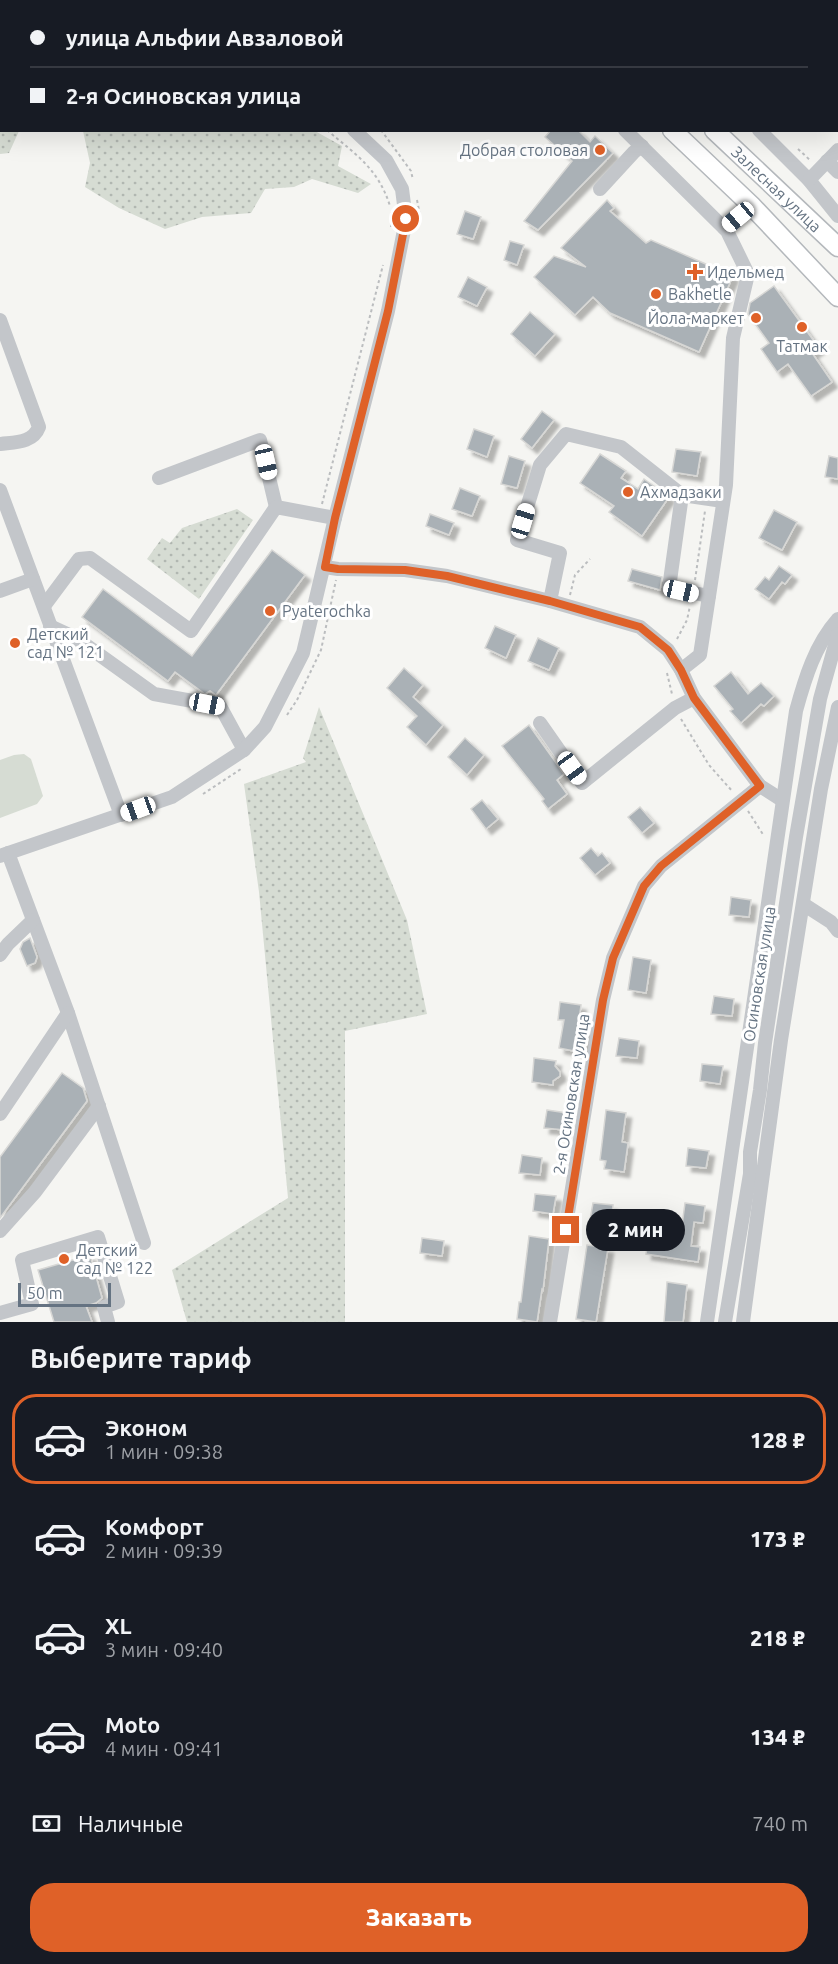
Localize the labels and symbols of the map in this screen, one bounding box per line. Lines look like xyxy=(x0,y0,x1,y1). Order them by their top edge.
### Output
place label: Добрая столовая xyxy=(460,141,588,159)
street label: Залесная улица xyxy=(728,142,825,236)
marker: Добрая столовая xyxy=(593,143,607,157)
car xyxy=(718,199,758,235)
route start xyxy=(392,205,419,232)
place label: Идельмед xyxy=(707,263,784,281)
marker: Идельмед xyxy=(688,265,702,279)
place label: Bakhetle xyxy=(668,285,732,303)
marker: Bakhetle xyxy=(649,287,663,301)
place label: Йола-маркет xyxy=(648,308,744,327)
marker: Йола-маркет xyxy=(749,311,763,325)
marker: Татмак xyxy=(795,320,809,334)
place label: Татмак xyxy=(776,337,828,355)
car xyxy=(253,442,279,482)
place label: Ахмадзаки xyxy=(640,483,722,501)
marker: Ахмадзаки xyxy=(621,485,635,499)
car xyxy=(509,501,537,541)
car xyxy=(661,578,701,604)
place label: Pyaterochka xyxy=(282,602,371,620)
marker: Pyaterochka xyxy=(263,604,277,618)
place label: Детский сад № 121 xyxy=(27,625,104,661)
marker: Детский сад № 121 xyxy=(8,636,22,650)
car xyxy=(188,692,226,716)
car xyxy=(554,748,590,788)
car xyxy=(118,794,158,824)
street label: Осиновская улица xyxy=(739,905,779,1043)
street label: 2-я Осиновская улица xyxy=(549,1012,593,1176)
callout: 2 мин xyxy=(587,1209,686,1251)
route end xyxy=(552,1216,579,1243)
place label: Детский сад № 122 xyxy=(76,1241,153,1277)
marker: Детский сад № 122 xyxy=(57,1252,71,1266)
scale bar xyxy=(18,1280,111,1308)

